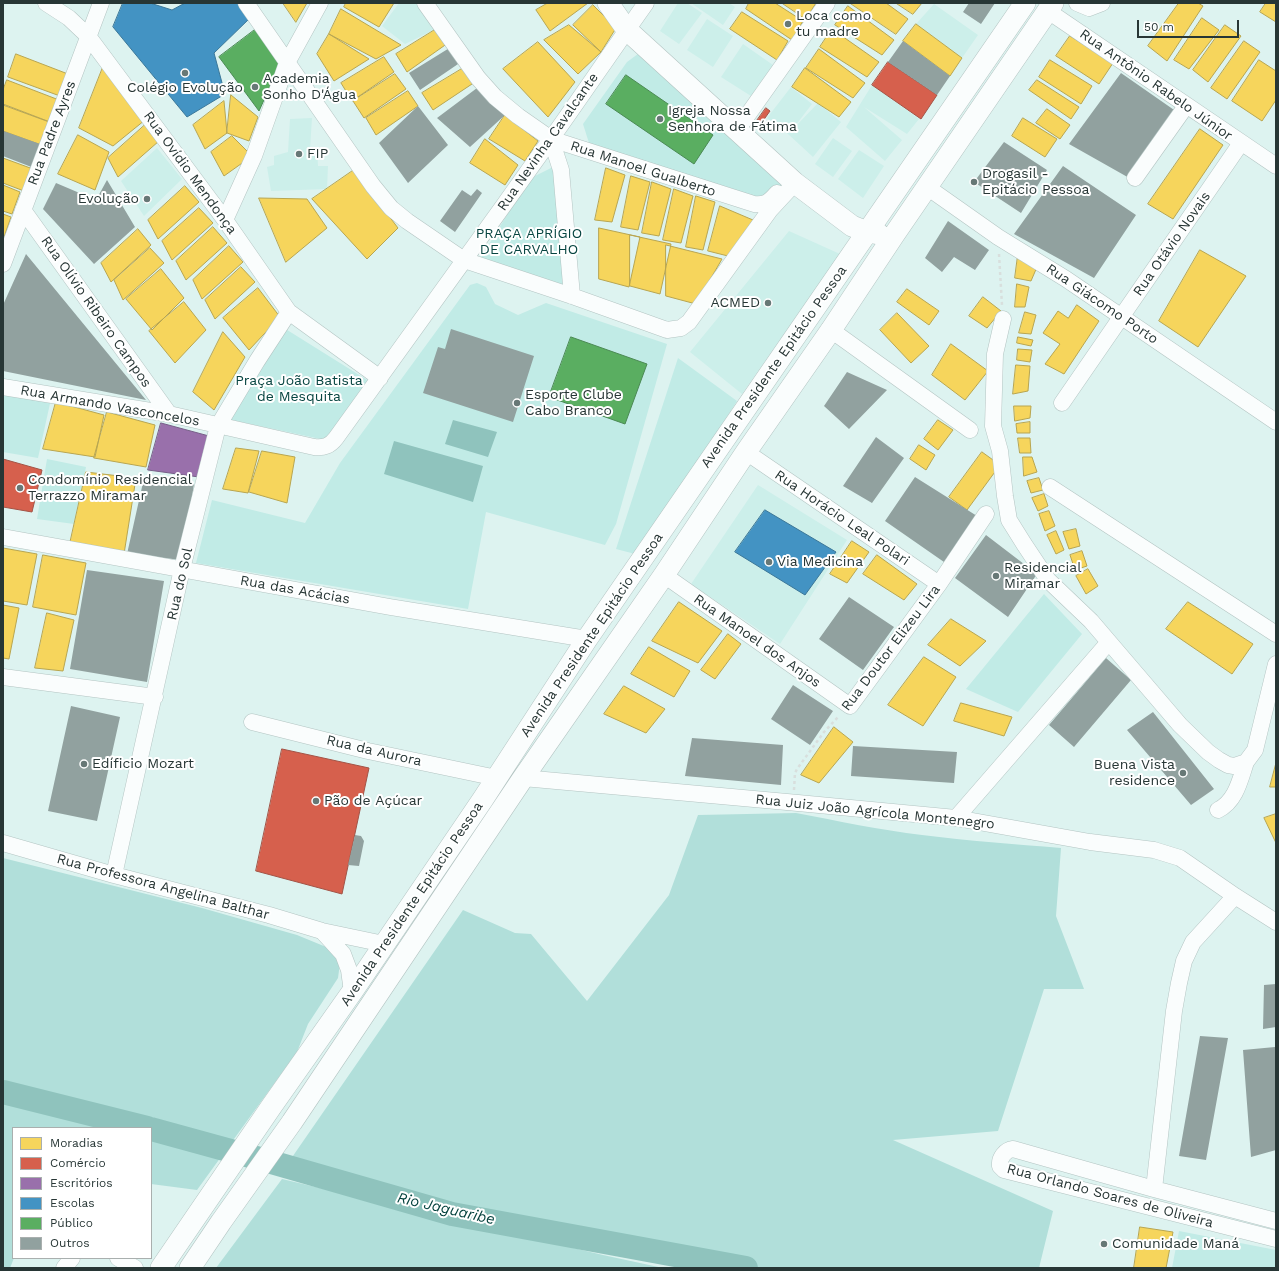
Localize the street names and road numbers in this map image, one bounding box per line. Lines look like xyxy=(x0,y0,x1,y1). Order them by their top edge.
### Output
street label: Rua Antônio Rabelo Júnior xyxy=(1076,26,1236,144)
street label: Rua Nevinha Cavalcante xyxy=(494,70,602,214)
street label: Rua Padre Ayres xyxy=(24,78,80,188)
street label: Rua Ovídio Mendonça xyxy=(140,108,240,238)
street label: Rua Manoel Gualberto xyxy=(568,138,718,200)
street label: Rua Otávio Novais xyxy=(1130,189,1214,299)
street label: Rua Olívio Ribeiro Campos xyxy=(37,233,155,391)
street label: Rua Giácomo Porto xyxy=(1043,260,1161,348)
street label: Avenida Presidente Epitácio Pessoa xyxy=(697,263,851,471)
street label: Rua Armando Vasconcelos xyxy=(19,382,201,430)
street label: Rua Horácio Leal Polari xyxy=(771,467,913,569)
street label: Avenida Presidente Epitácio Pessoa xyxy=(517,530,667,740)
street label: Rua do Sol xyxy=(163,546,197,622)
street label: Rua das Acácias xyxy=(239,572,351,608)
street label: Rua Doutor Elizeu Lira xyxy=(838,582,944,714)
street label: Rua Manoel dos Anjos xyxy=(690,591,824,691)
street label: Rua da Aurora xyxy=(325,732,423,770)
street label: Rua Juiz João Agrícola Montenegro xyxy=(755,791,995,833)
street label: Avenida Presidente Epitácio Pessoa xyxy=(337,799,487,1009)
street label: Rua Professora Angelina Balthar xyxy=(55,850,271,924)
street label: Rua Orlando Soares de Oliveira xyxy=(1005,1160,1215,1232)

